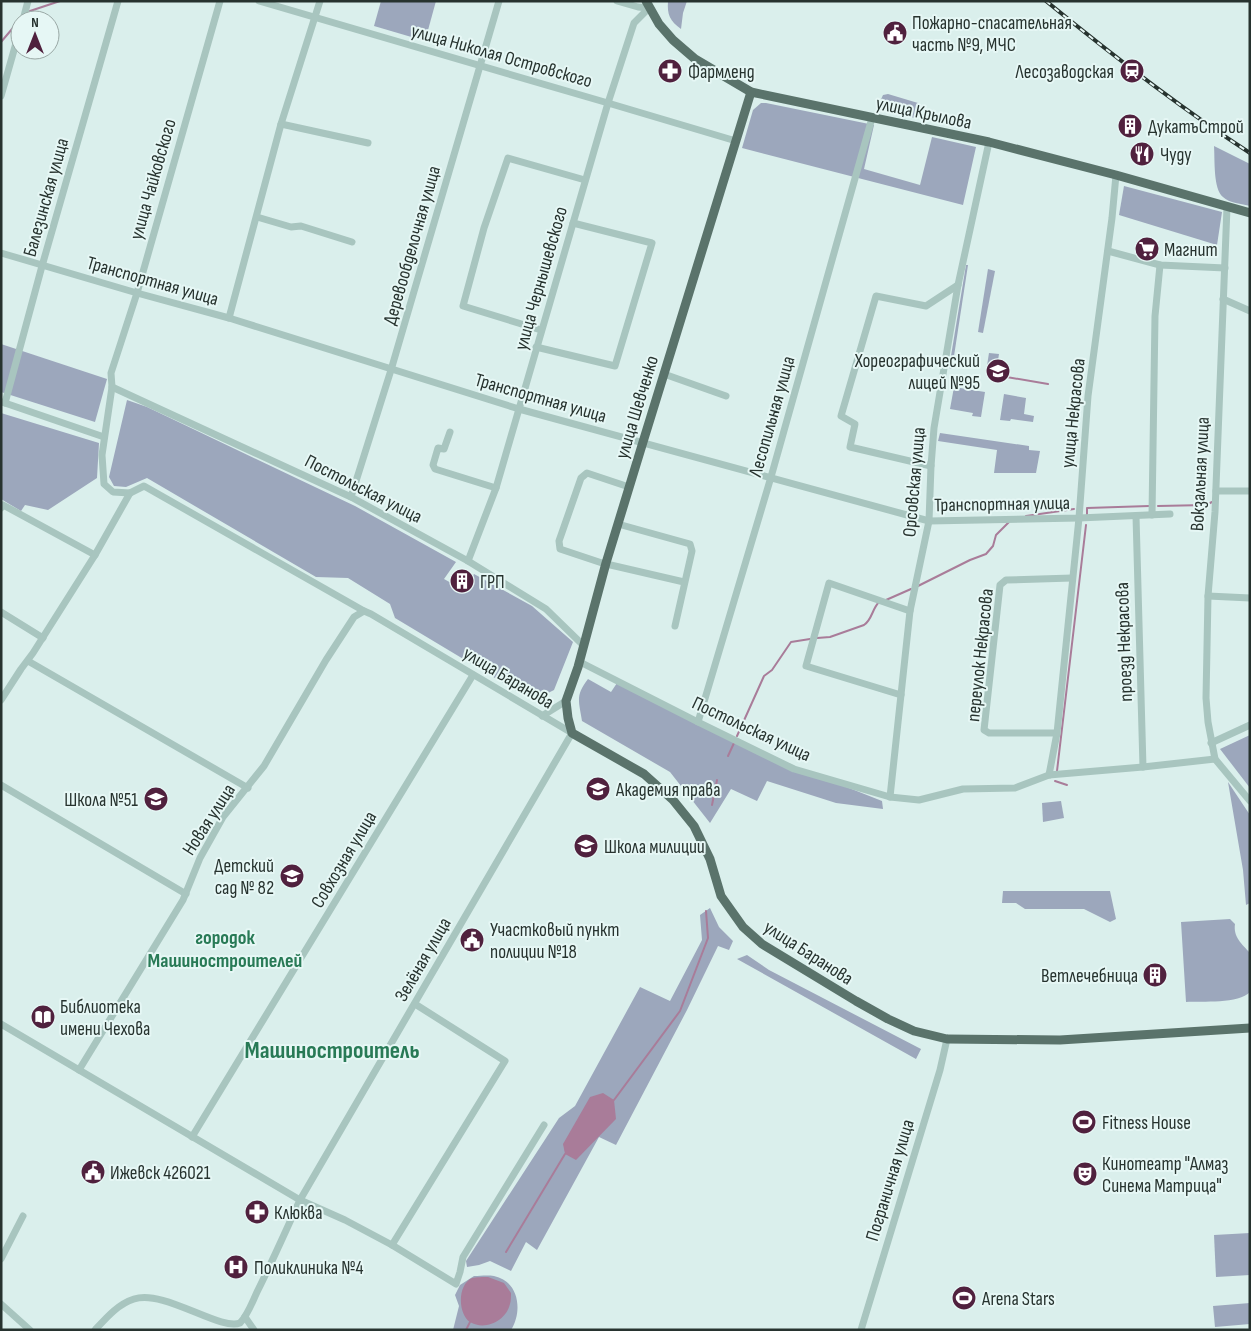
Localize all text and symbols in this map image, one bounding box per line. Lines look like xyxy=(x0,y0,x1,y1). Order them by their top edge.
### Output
north arrow xyxy=(10,10,60,60)
place label: Пожарно-спасательная часть №9, МЧС xyxy=(912,12,1072,57)
text: N xyxy=(31,14,39,31)
street label: улица Николая Островского xyxy=(408,20,595,93)
public building icon: Пожарно-спасательная часть №9, МЧС xyxy=(882,20,908,46)
pharmacy icon: Фармленд xyxy=(657,58,683,84)
station icon: Лесозаводская xyxy=(1119,58,1145,84)
place label: Фармленд xyxy=(688,61,755,84)
place label: Лесозаводская xyxy=(1015,61,1114,84)
street label: улица Крылова xyxy=(874,92,974,135)
building icon: ДукатъСтрой xyxy=(1117,113,1143,139)
street label: улица Чайковского xyxy=(125,116,182,243)
place label: ДукатъСтрой xyxy=(1148,116,1244,139)
street label: Балезинская улица xyxy=(19,136,74,259)
restaurant icon: Чуду xyxy=(1129,141,1155,167)
place label: Чуду xyxy=(1160,144,1192,167)
street label: Деревообделочная улица xyxy=(379,163,446,328)
street label: улица Чернышевского xyxy=(510,204,573,353)
supermarket icon: Магнит xyxy=(1134,236,1160,262)
place label: Магнит xyxy=(1164,239,1218,262)
street label: Транспортная улица xyxy=(84,252,221,311)
place label: Хореографический лицей №95 xyxy=(854,350,980,395)
street label: улица Шевченко xyxy=(611,353,664,462)
street label: Лесопильная улица xyxy=(744,354,801,480)
street label: улица Некрасова xyxy=(1056,357,1091,469)
school or university icon: Хореографический лицей №95 xyxy=(985,358,1011,384)
street label: Транспортная улица xyxy=(472,369,609,428)
street label: Вокзальная улица xyxy=(1186,416,1215,532)
street label: Орсовская улица xyxy=(898,426,931,538)
street label: Постольская улица xyxy=(301,450,426,529)
street label: Транспортная улица xyxy=(934,492,1070,517)
building icon: ГРП xyxy=(449,568,475,594)
place label: ГРП xyxy=(480,571,505,594)
street label: проезд Некрасова xyxy=(1111,582,1138,702)
street label: переулок Некрасова xyxy=(962,588,999,723)
street label: улица Баранова xyxy=(459,642,558,714)
street label: Постольская улица xyxy=(688,692,814,767)
school or university icon: Академия права xyxy=(585,776,611,802)
place label: Академия права xyxy=(615,779,720,802)
street label: Новая улица xyxy=(178,780,241,860)
school or university icon: Школа №51 xyxy=(143,786,169,812)
place label: Школа №51 xyxy=(64,789,138,812)
street label: Совхозная улица xyxy=(306,807,382,912)
school or university icon: Школа милиции xyxy=(573,833,599,859)
place label: Школа милиции xyxy=(604,836,705,859)
place label: Детский сад № 82 xyxy=(214,855,274,900)
school or university icon: Детский сад № 82 xyxy=(279,863,305,889)
street label: Зелёная улица xyxy=(390,914,457,1006)
street label: улица Баранова xyxy=(759,916,857,991)
place label: Участковый пункт полиции №18 xyxy=(490,919,619,964)
district label: городок Машиностроителей xyxy=(148,926,302,973)
public building icon: Участковый пункт полиции №18 xyxy=(459,927,485,953)
building icon: Ветлечебница xyxy=(1142,962,1168,988)
place label: Ветлечебница xyxy=(1041,965,1138,988)
place label: Библиотека имени Чехова xyxy=(60,996,150,1041)
library icon: Библиотека имени Чехова xyxy=(30,1004,56,1030)
district label: Машиностроитель xyxy=(245,1036,419,1065)
sports icon: Fitness House xyxy=(1071,1109,1097,1135)
place label: Fitness House xyxy=(1102,1112,1191,1135)
street label: Пограничная улица xyxy=(861,1117,920,1244)
place label: Кинотеатр "Алмаз Синема Матрица" xyxy=(1102,1153,1229,1198)
public building icon: Ижевск 426021 xyxy=(80,1159,106,1185)
theatre icon: Кинотеатр "Алмаз Синема Матрица" xyxy=(1072,1161,1098,1187)
place label: Ижевск 426021 xyxy=(110,1162,211,1185)
pharmacy icon: Клюква xyxy=(244,1199,270,1225)
place label: Клюква xyxy=(274,1202,323,1225)
hospital icon: Поликлиника №4 xyxy=(223,1254,249,1280)
place label: Поликлиника №4 xyxy=(254,1257,363,1280)
sports icon: Arena Stars xyxy=(951,1285,977,1311)
place label: Arena Stars xyxy=(981,1288,1055,1311)

